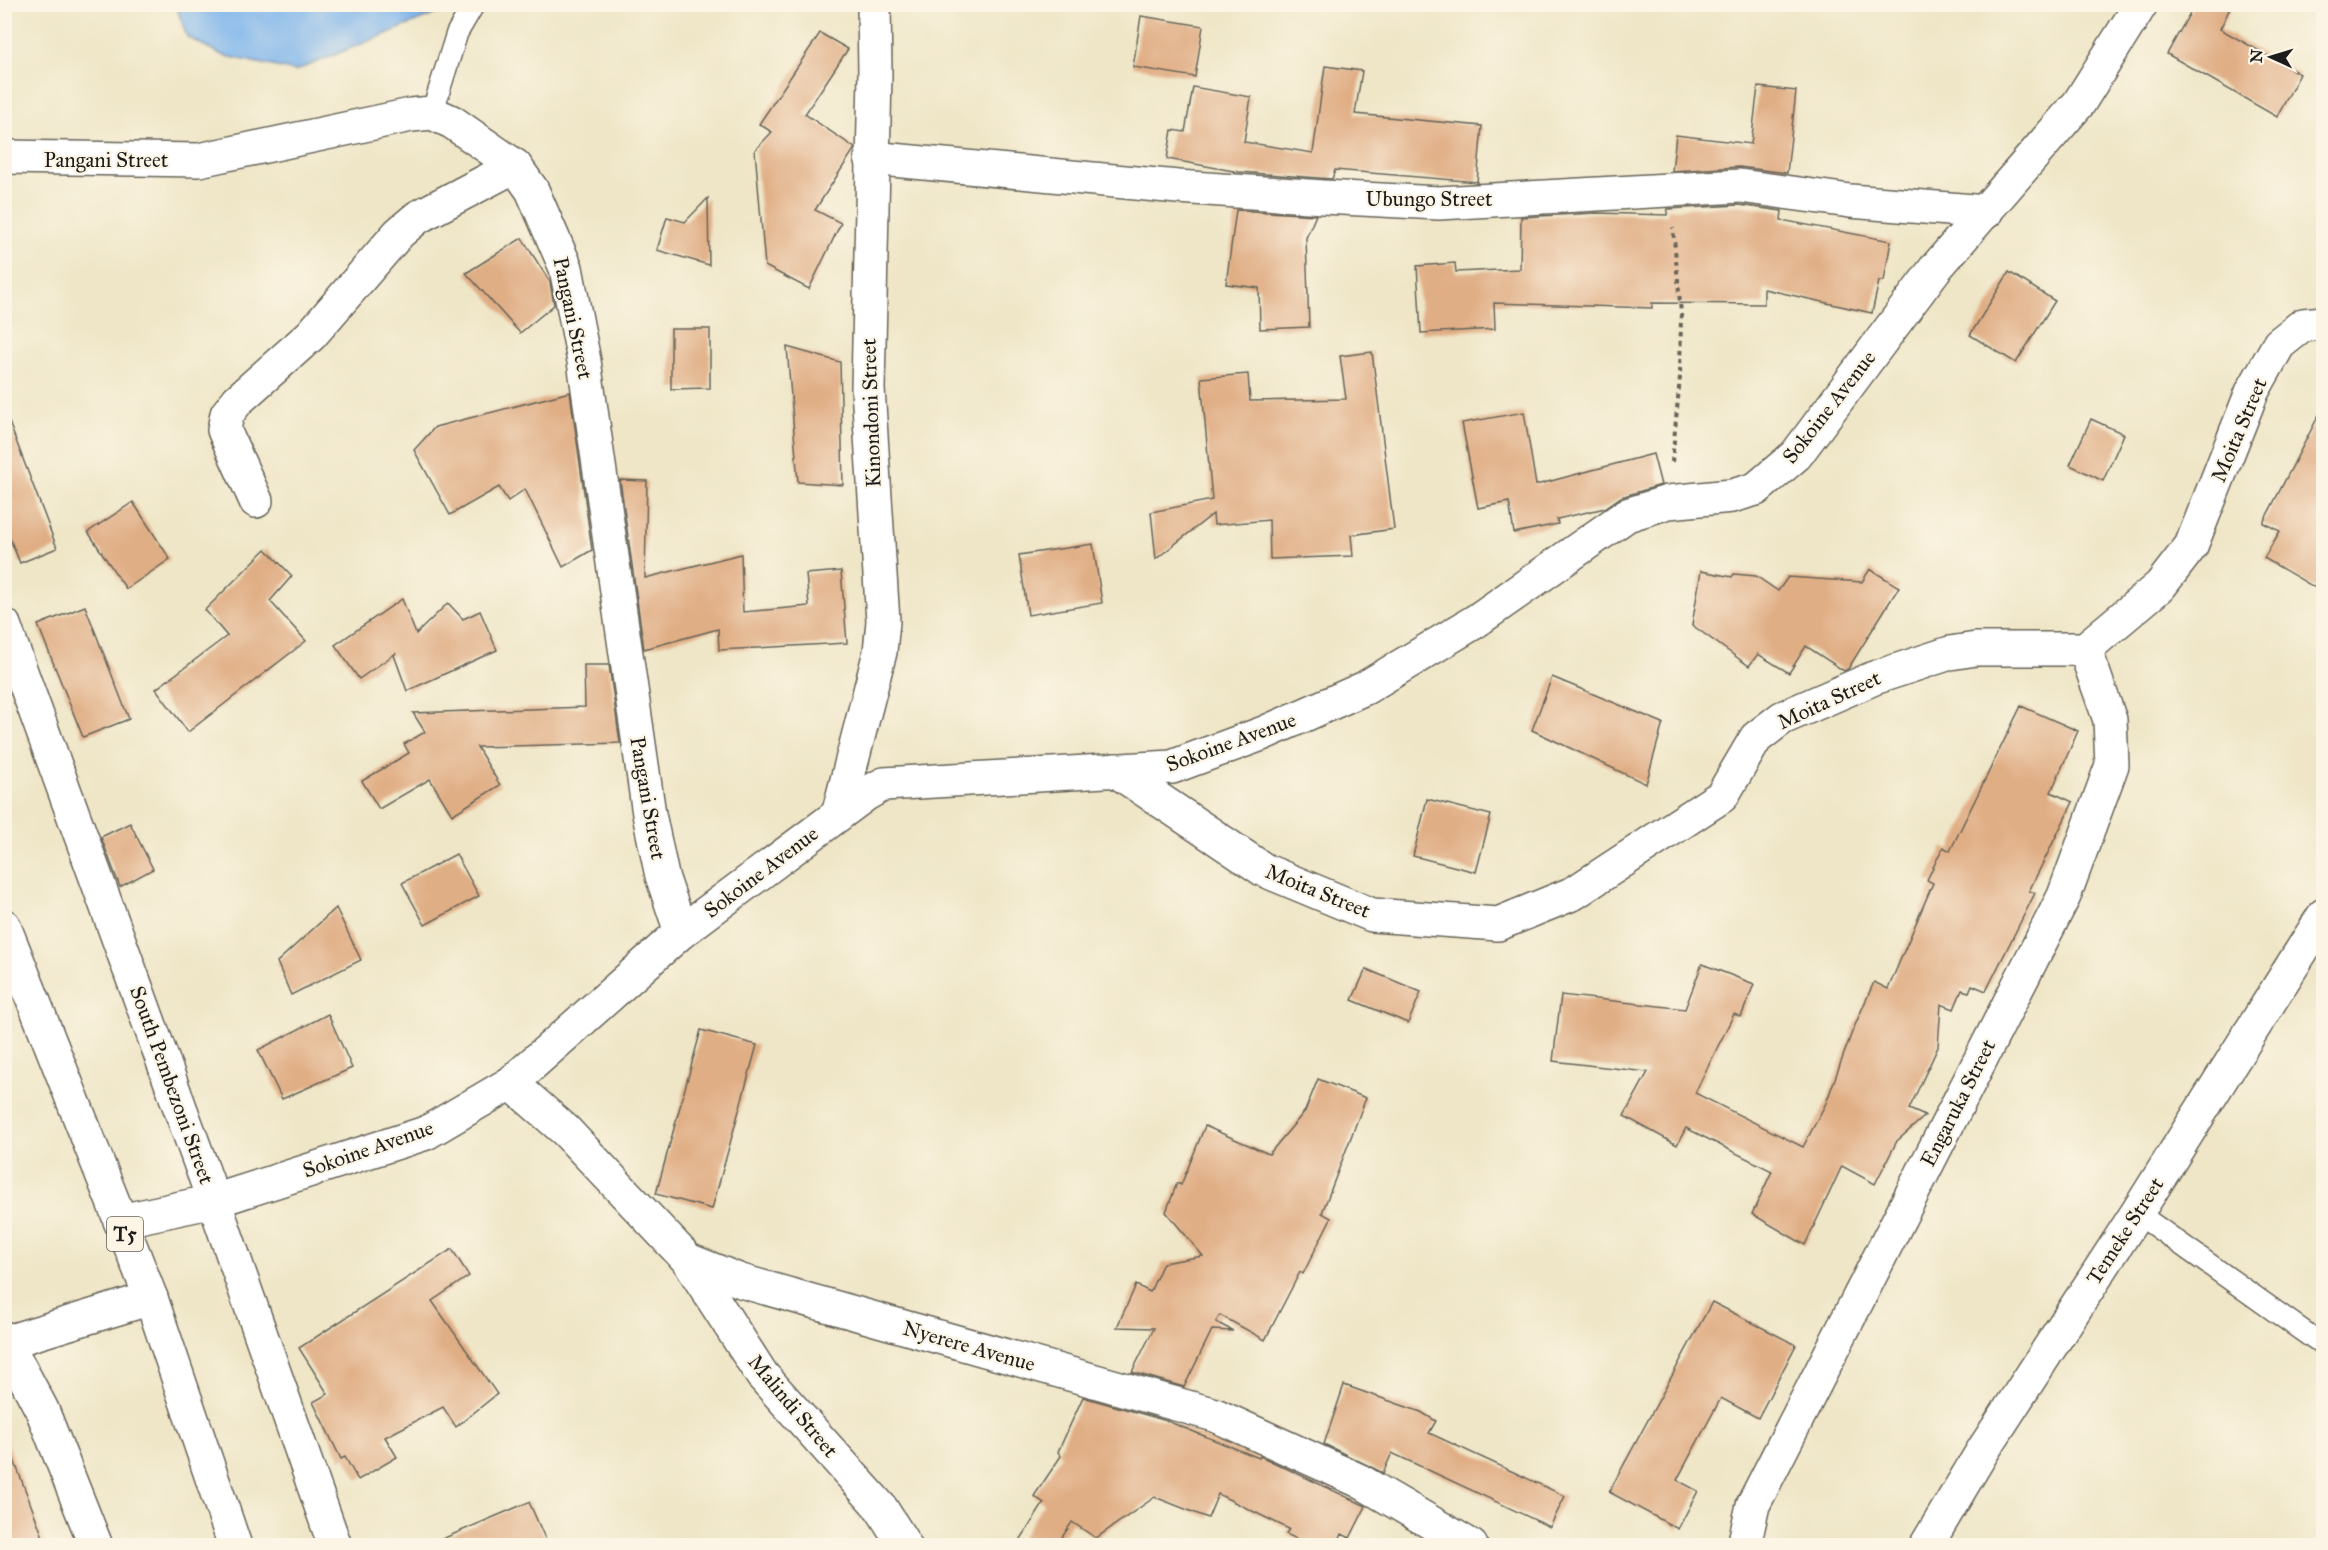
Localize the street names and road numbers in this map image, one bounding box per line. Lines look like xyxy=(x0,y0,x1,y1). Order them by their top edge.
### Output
street label: Pangani Street xyxy=(44,147,169,173)
street label: Ubungo Street xyxy=(1366,186,1493,212)
street label: Pangani Street xyxy=(547,254,599,382)
street label: Kinondoni Street xyxy=(855,337,887,488)
street label: Sokoine Avenue xyxy=(1777,345,1881,469)
street label: Moita Street xyxy=(2205,373,2273,486)
street label: Moita Street xyxy=(1773,665,1885,735)
street label: Sokoine Avenue xyxy=(1162,706,1300,778)
street label: Pangani Street xyxy=(624,735,672,862)
street label: Sokoine Avenue xyxy=(699,820,824,923)
street label: Moita Street xyxy=(1262,858,1375,924)
street label: South Pembezoni Street xyxy=(124,983,220,1188)
street label: Engaruka Street xyxy=(1915,1034,2002,1171)
street label: Sokoine Avenue xyxy=(299,1114,437,1184)
street label: Temeke Street xyxy=(2081,1172,2170,1290)
road number: T5 xyxy=(107,1217,143,1251)
street label: Nyerere Avenue xyxy=(900,1315,1038,1377)
street label: Malindi Street xyxy=(742,1349,844,1463)

